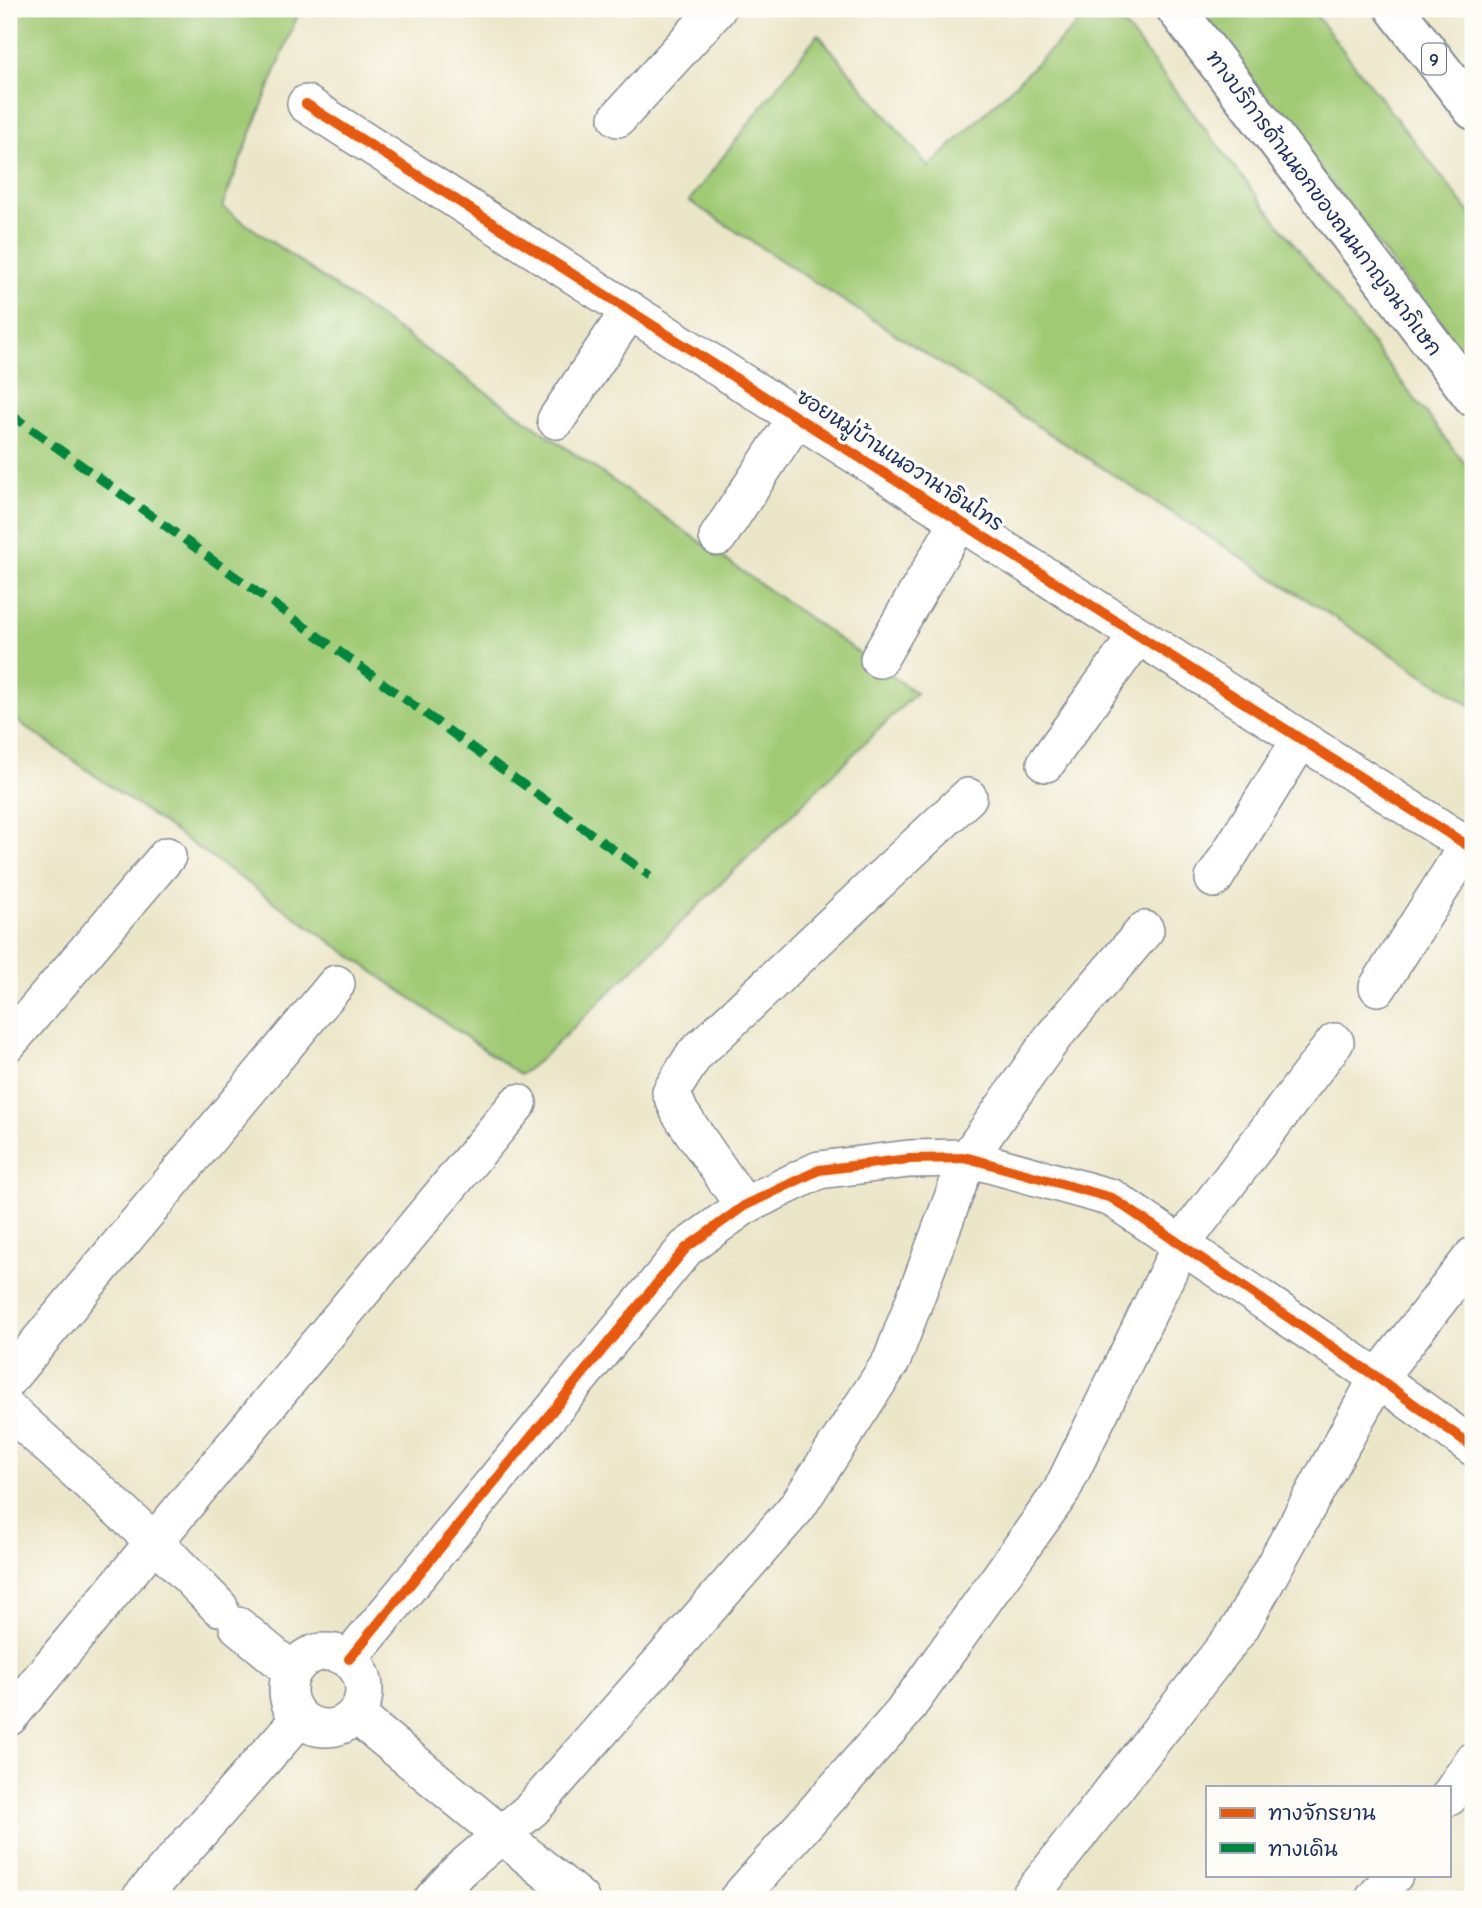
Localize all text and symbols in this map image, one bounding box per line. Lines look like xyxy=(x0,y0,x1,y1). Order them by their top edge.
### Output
road number: 9 xyxy=(1422,44,1446,74)
street label: ทางบริการด้านนอกของถนนกาญจนาภิเษก xyxy=(1201,45,1448,361)
street label: ซอยหมู่บ้านเนอวานาอินโทร xyxy=(790,383,1009,539)
legend xyxy=(1206,1786,1450,1876)
text: ทางจักรยาน xyxy=(1268,1801,1376,1825)
text: ทางเดิน xyxy=(1268,1837,1338,1861)

